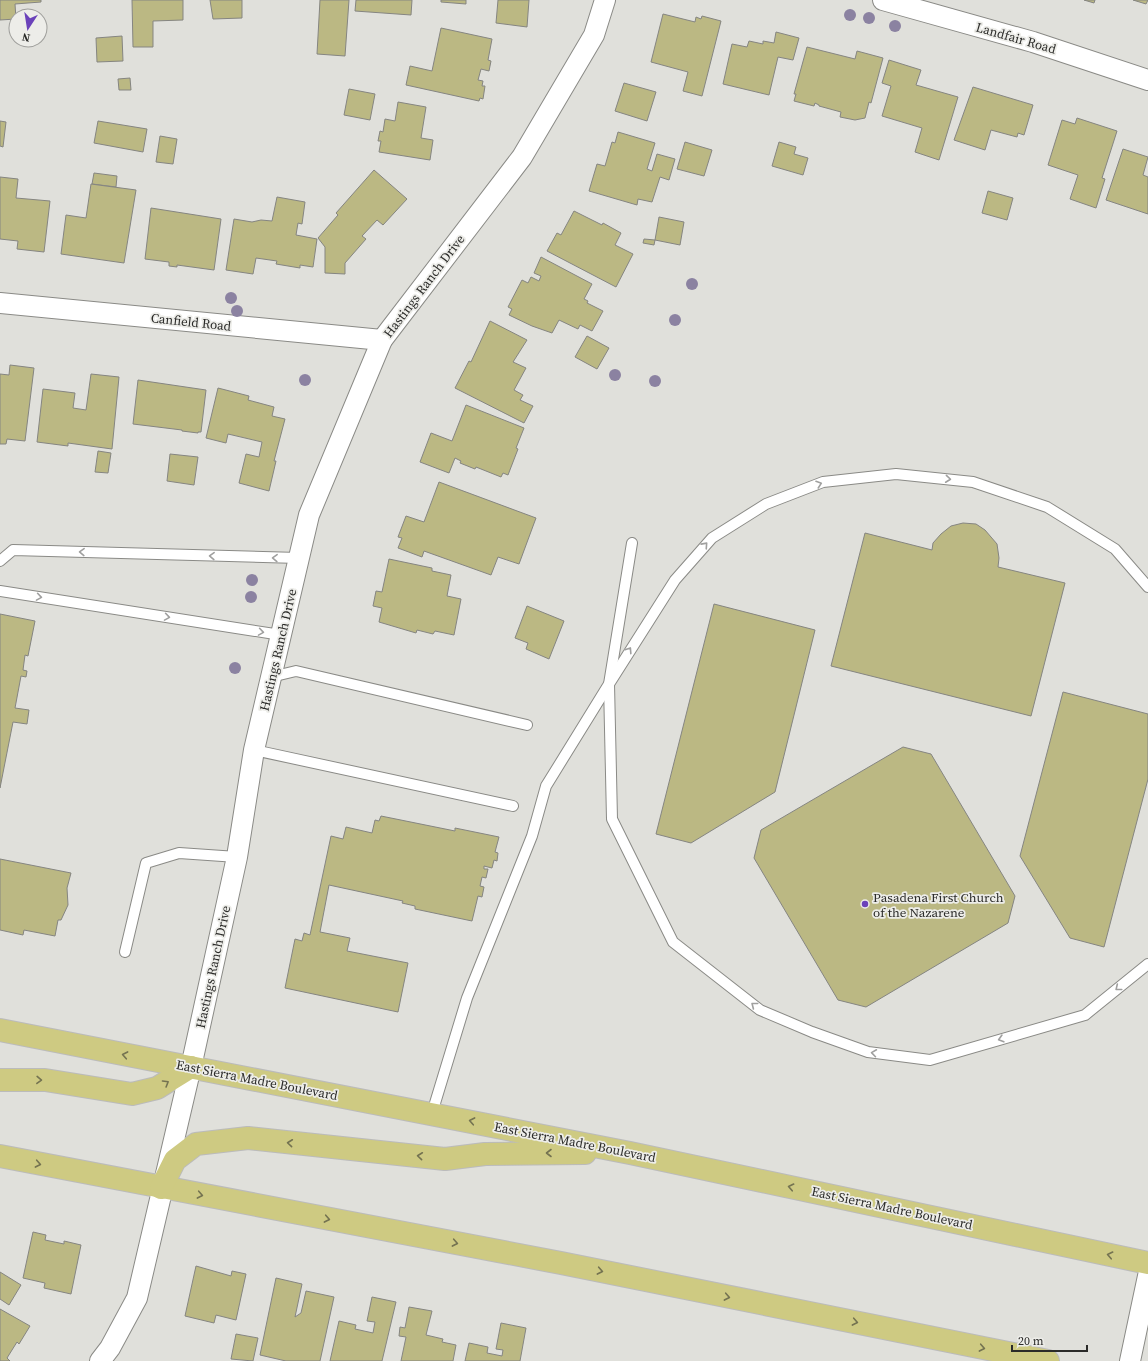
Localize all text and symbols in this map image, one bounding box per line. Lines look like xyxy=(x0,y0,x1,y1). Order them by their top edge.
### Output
north arrow xyxy=(8,8,48,48)
street label: Landfair Road xyxy=(974,18,1059,58)
text: N xyxy=(21,29,32,45)
street label: Hastings Ranch Drive xyxy=(380,231,469,341)
street label: Canfield Road xyxy=(150,309,233,335)
one-way arrow xyxy=(945,475,951,484)
one-way arrow xyxy=(815,480,822,489)
one-way arrow xyxy=(701,543,708,550)
one-way arrow xyxy=(79,548,85,556)
one-way arrow xyxy=(209,552,215,560)
one-way arrow xyxy=(272,553,278,562)
street label: Hastings Ranch Drive xyxy=(256,587,300,713)
one-way arrow xyxy=(35,592,42,601)
one-way arrow xyxy=(164,612,170,621)
one-way arrow xyxy=(258,627,264,635)
one-way arrow xyxy=(624,647,632,654)
place label: Pasadena First Church of the Nazarene xyxy=(873,889,1004,921)
marker: Pasadena First Church of the Nazarene xyxy=(860,899,870,909)
street label: Hastings Ranch Drive xyxy=(192,904,234,1030)
one-way arrow xyxy=(1115,984,1122,991)
one-way arrow xyxy=(751,1002,758,1009)
one-way arrow xyxy=(997,1035,1004,1043)
one-way arrow xyxy=(871,1049,877,1058)
one-way arrow xyxy=(122,1051,128,1059)
street label: East Sierra Madre Boulevard xyxy=(175,1056,340,1104)
one-way arrow xyxy=(36,1076,42,1085)
one-way arrow xyxy=(162,1080,169,1087)
one-way arrow xyxy=(469,1117,475,1126)
street label: East Sierra Madre Boulevard xyxy=(493,1118,658,1166)
one-way arrow xyxy=(287,1138,293,1147)
one-way arrow xyxy=(546,1149,552,1157)
one-way arrow xyxy=(417,1152,423,1161)
one-way arrow xyxy=(35,1159,41,1167)
one-way arrow xyxy=(788,1183,794,1191)
street label: East Sierra Madre Boulevard xyxy=(810,1183,975,1234)
one-way arrow xyxy=(197,1190,203,1199)
one-way arrow xyxy=(324,1214,331,1223)
one-way arrow xyxy=(452,1239,458,1247)
one-way arrow xyxy=(1107,1251,1113,1259)
one-way arrow xyxy=(597,1266,603,1275)
one-way arrow xyxy=(724,1292,730,1300)
one-way arrow xyxy=(851,1318,858,1326)
scale bar xyxy=(1012,1327,1087,1353)
text: 20 m xyxy=(1018,1333,1044,1349)
one-way arrow xyxy=(979,1343,985,1351)

